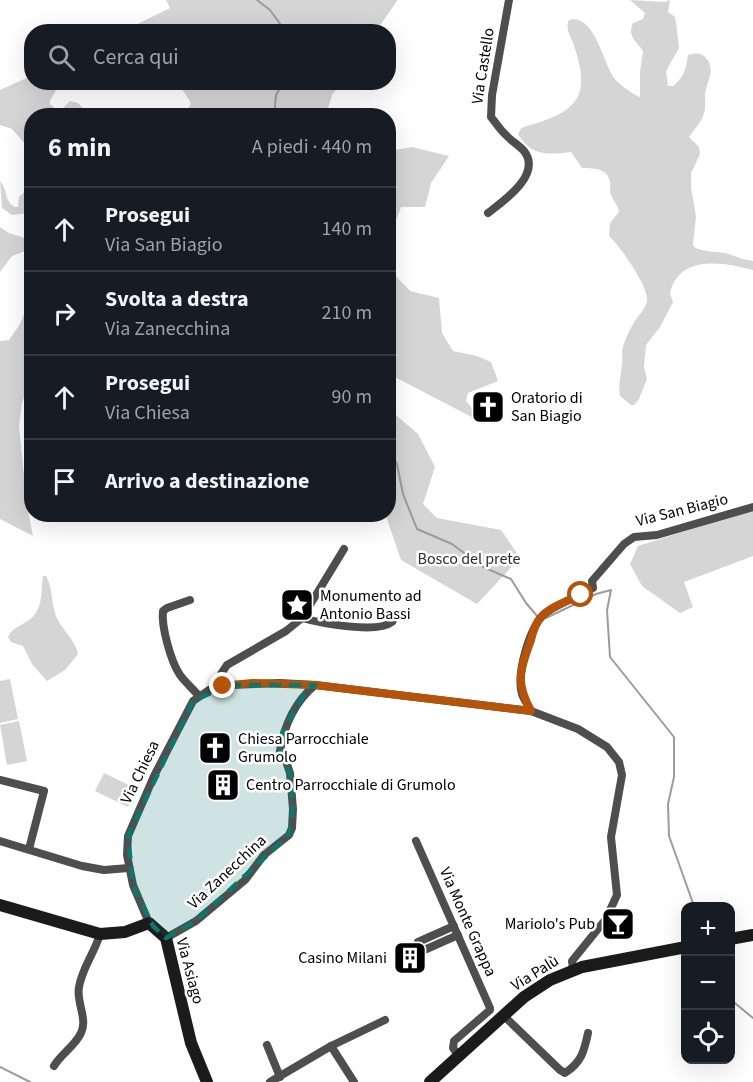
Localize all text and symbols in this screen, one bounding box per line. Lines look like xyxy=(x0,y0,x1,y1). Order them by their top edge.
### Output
search box xyxy=(24,24,396,90)
street label: Via Castello xyxy=(466,26,500,106)
icon: search xyxy=(45,41,78,74)
text: Cerca qui xyxy=(93,41,179,73)
text: 6 min xyxy=(48,129,111,166)
text: A piedi · 440 m xyxy=(252,133,372,161)
text: Prosegui xyxy=(105,199,190,231)
icon: ahead xyxy=(48,213,81,246)
text: 140 m xyxy=(322,215,372,243)
text: Via San Biagio xyxy=(105,231,223,259)
text: Svolta a destra xyxy=(105,283,249,315)
icon: right xyxy=(48,297,81,330)
text: 210 m xyxy=(322,299,372,327)
text: Via Zanecchina xyxy=(105,315,230,343)
text: Prosegui xyxy=(105,367,190,399)
icon: ahead xyxy=(48,381,81,414)
text: 90 m xyxy=(332,383,372,411)
place label: Oratorio di San Biagio xyxy=(511,387,583,427)
church icon: Oratorio di San Biagio xyxy=(470,389,506,425)
text: Via Chiesa xyxy=(105,399,190,427)
icon: arrive xyxy=(48,465,81,498)
text: Arrivo a destinazione xyxy=(105,465,310,497)
street label: Via San Biagio xyxy=(634,488,730,532)
park label: Bosco del prete xyxy=(418,548,520,570)
route start xyxy=(567,581,593,607)
place label: Monumento ad Antonio Bassi xyxy=(320,585,422,625)
place icon: Monumento ad Antonio Bassi xyxy=(279,587,315,623)
route end xyxy=(209,672,235,698)
place label: Chiesa Parrocchiale Grumolo xyxy=(238,728,369,768)
church icon: Chiesa Parrocchiale Grumolo xyxy=(197,730,233,766)
street label: Via Chiesa xyxy=(115,737,165,807)
building icon: Centro Parrocchiale di Grumolo xyxy=(205,767,241,803)
place label: Centro Parrocchiale di Grumolo xyxy=(246,774,456,796)
street label: Via Zanecchina xyxy=(183,830,271,914)
street label: Via Monte Grappa xyxy=(434,864,502,980)
map controls xyxy=(681,902,735,1064)
button: + xyxy=(681,902,735,956)
bar icon: Mariolo's Pub xyxy=(600,906,636,942)
place label: Mariolo's Pub xyxy=(505,913,595,935)
street label: Via Asiago xyxy=(171,935,209,1007)
building icon: Casino Milani xyxy=(392,940,428,976)
place label: Casino Milani xyxy=(298,947,387,969)
street label: Via Palù xyxy=(507,950,563,996)
button: − xyxy=(681,956,735,1010)
button: locate xyxy=(681,1010,735,1064)

